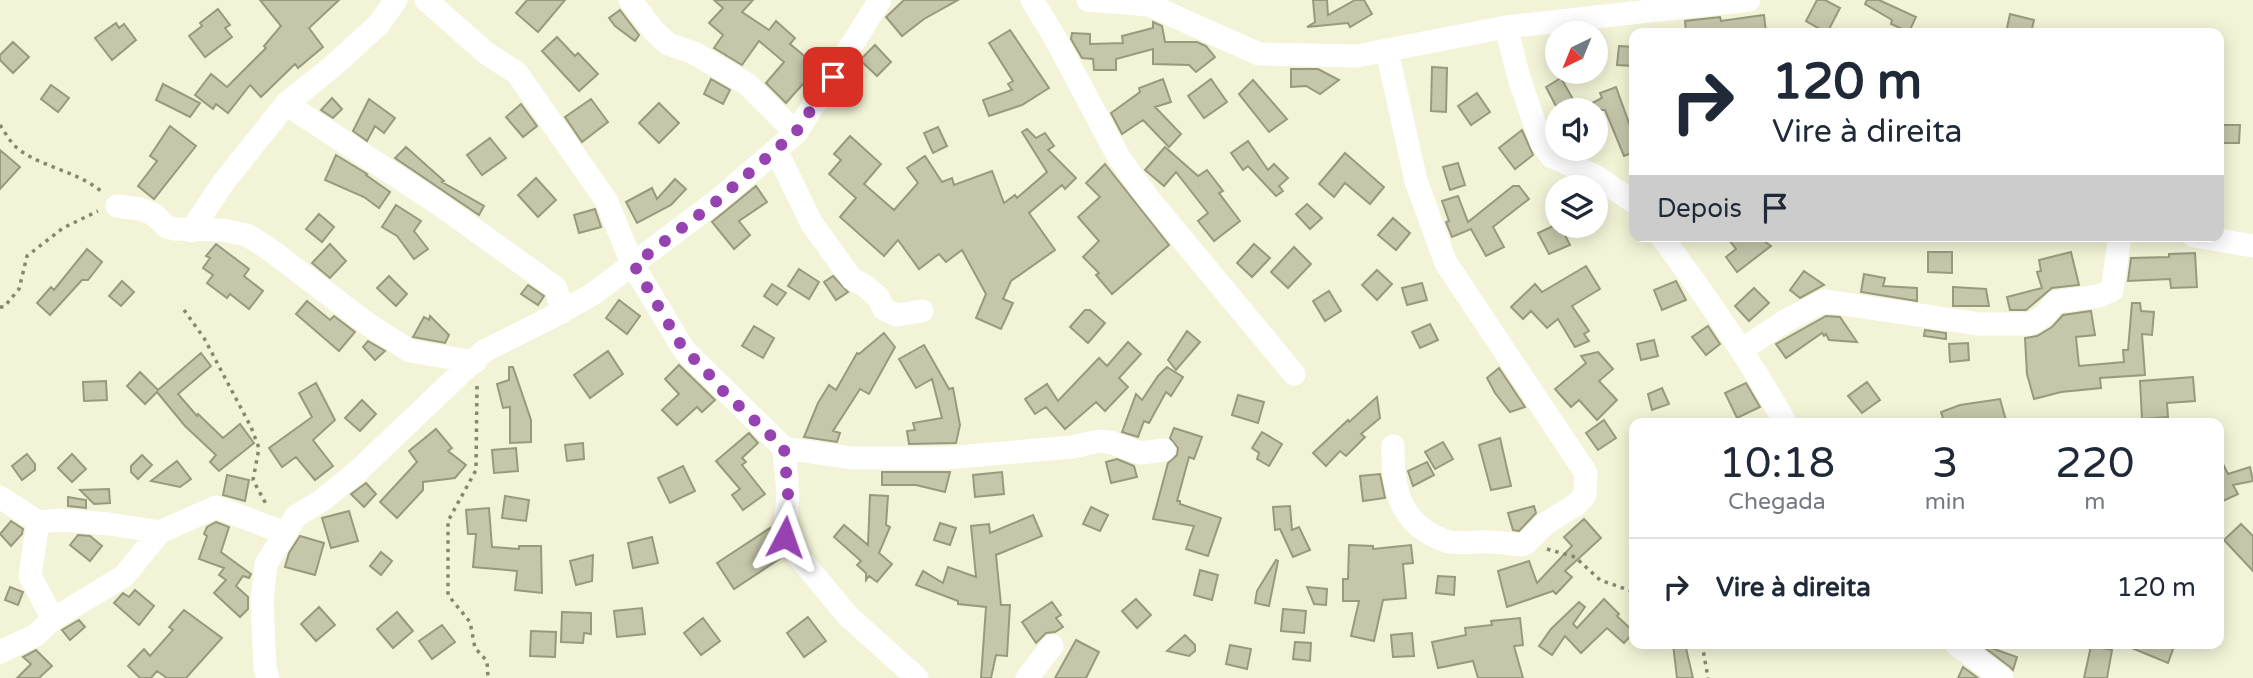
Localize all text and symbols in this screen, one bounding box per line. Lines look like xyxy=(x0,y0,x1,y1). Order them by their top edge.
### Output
north arrow xyxy=(1545,21,1608,84)
map controls xyxy=(1545,21,1608,238)
pin xyxy=(803,47,863,107)
text: 120 m xyxy=(1772,53,1922,112)
icon: right xyxy=(1657,56,1748,147)
icon: arrive xyxy=(814,58,852,96)
button: sound xyxy=(1545,98,1608,161)
text: Vire à direita xyxy=(1772,113,1963,151)
button: layers xyxy=(1545,175,1608,238)
icon: arrive xyxy=(1756,189,1794,227)
text: Depois xyxy=(1657,193,1742,224)
text: 10:18 xyxy=(1719,438,1835,489)
text: 3 xyxy=(1932,438,1958,489)
text: 220 xyxy=(2055,438,2134,489)
text: Chegada xyxy=(1728,488,1826,516)
text: min xyxy=(1925,488,1966,516)
text: m xyxy=(2084,488,2105,516)
position arrow xyxy=(748,500,822,574)
icon: right xyxy=(1657,568,1695,606)
text: Vire à direita xyxy=(1716,572,1871,603)
text: 120 m xyxy=(2116,572,2196,603)

